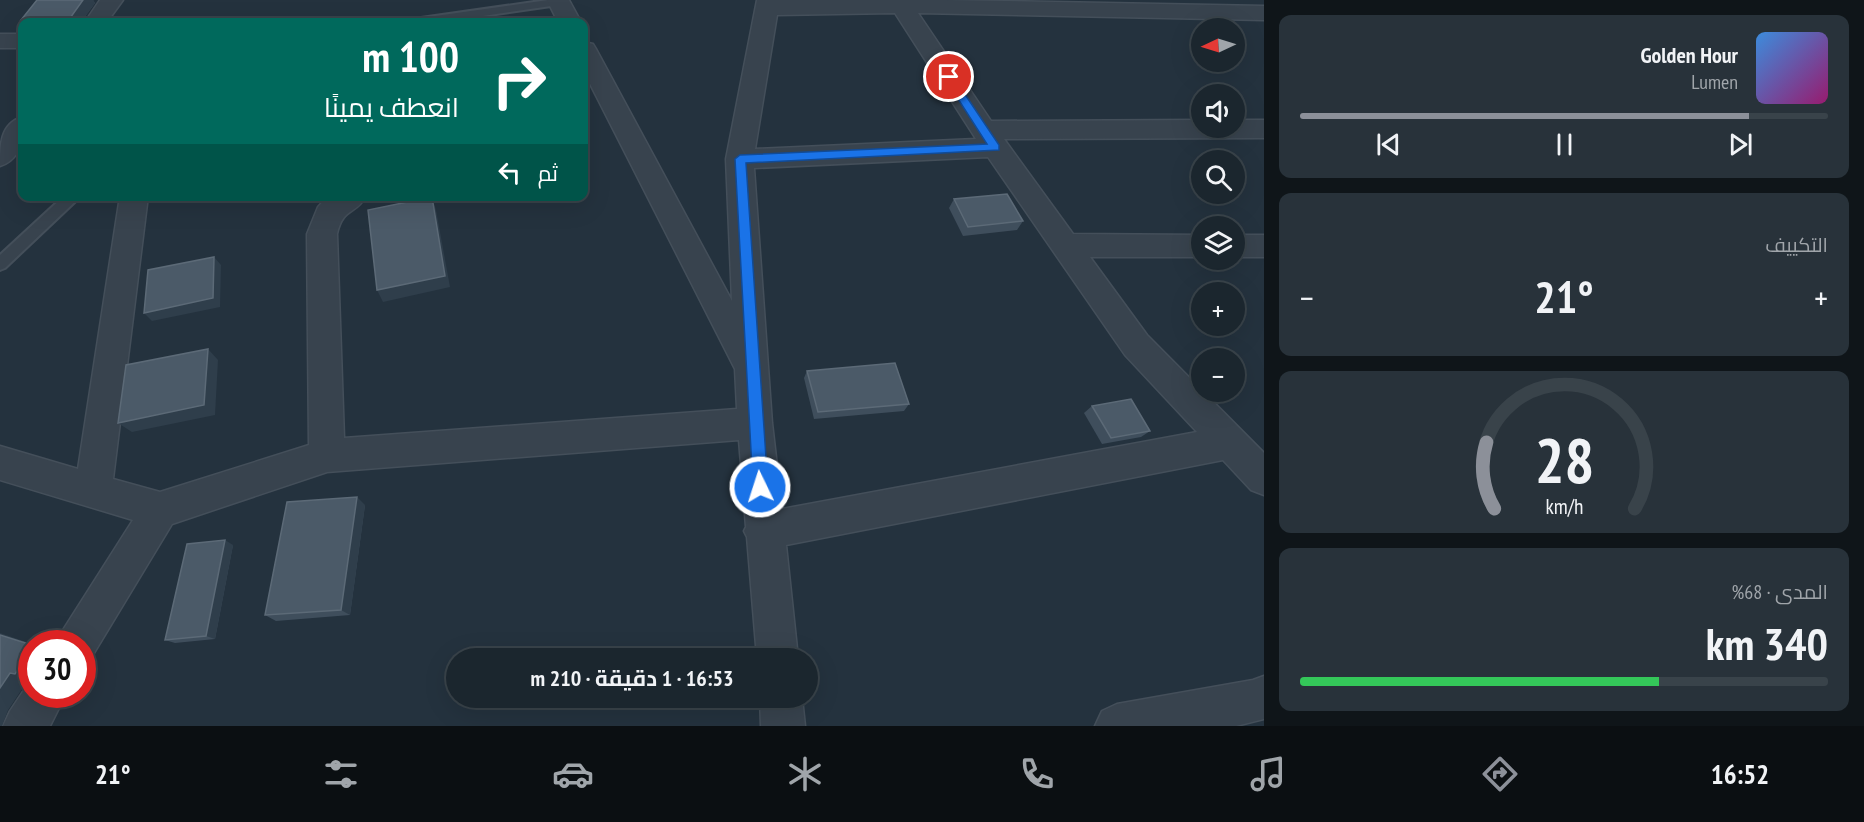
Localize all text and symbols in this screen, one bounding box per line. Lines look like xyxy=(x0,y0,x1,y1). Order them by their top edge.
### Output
north arrow xyxy=(1191,18,1245,72)
map controls xyxy=(1191,18,1245,402)
text: 100 m xyxy=(362,29,459,84)
text: Golden Hour xyxy=(1640,41,1738,69)
icon: right xyxy=(480,42,558,120)
pin xyxy=(923,51,974,102)
icon: arrive xyxy=(932,60,965,93)
text: Lumen xyxy=(1691,69,1738,95)
button: sound xyxy=(1191,84,1245,138)
text: انعطف يمينًا xyxy=(324,90,459,124)
icon: previous xyxy=(1372,128,1405,161)
icon: pause xyxy=(1548,128,1581,161)
icon: next xyxy=(1724,128,1757,161)
button: search xyxy=(1191,150,1245,204)
icon: left xyxy=(493,156,526,189)
text: ثم xyxy=(538,159,558,187)
button: layers xyxy=(1191,216,1245,270)
text: التكييف xyxy=(1765,232,1828,258)
text: 21° xyxy=(1534,267,1594,325)
text: − xyxy=(1300,276,1314,319)
text: + xyxy=(1814,276,1828,319)
button: + xyxy=(1191,282,1245,336)
button: − xyxy=(1191,348,1245,402)
text: 28 xyxy=(1534,419,1594,500)
position arrow xyxy=(728,455,792,519)
text: km/h xyxy=(1545,492,1583,520)
text: المدى · 68% xyxy=(1732,579,1828,605)
text: 340 km xyxy=(1706,614,1828,672)
speed limit sign: 30 xyxy=(18,630,96,708)
text: 16:53 · 1 دقيقة · 210 m xyxy=(531,664,733,692)
icon: filters xyxy=(320,753,362,795)
icon: car xyxy=(552,753,594,795)
icon: climate xyxy=(784,753,826,795)
icon: phone xyxy=(1016,753,1058,795)
icon: music xyxy=(1247,753,1289,795)
icon: directions xyxy=(1479,753,1521,795)
text: 21° xyxy=(95,757,131,791)
text: 16:52 xyxy=(1711,757,1769,791)

